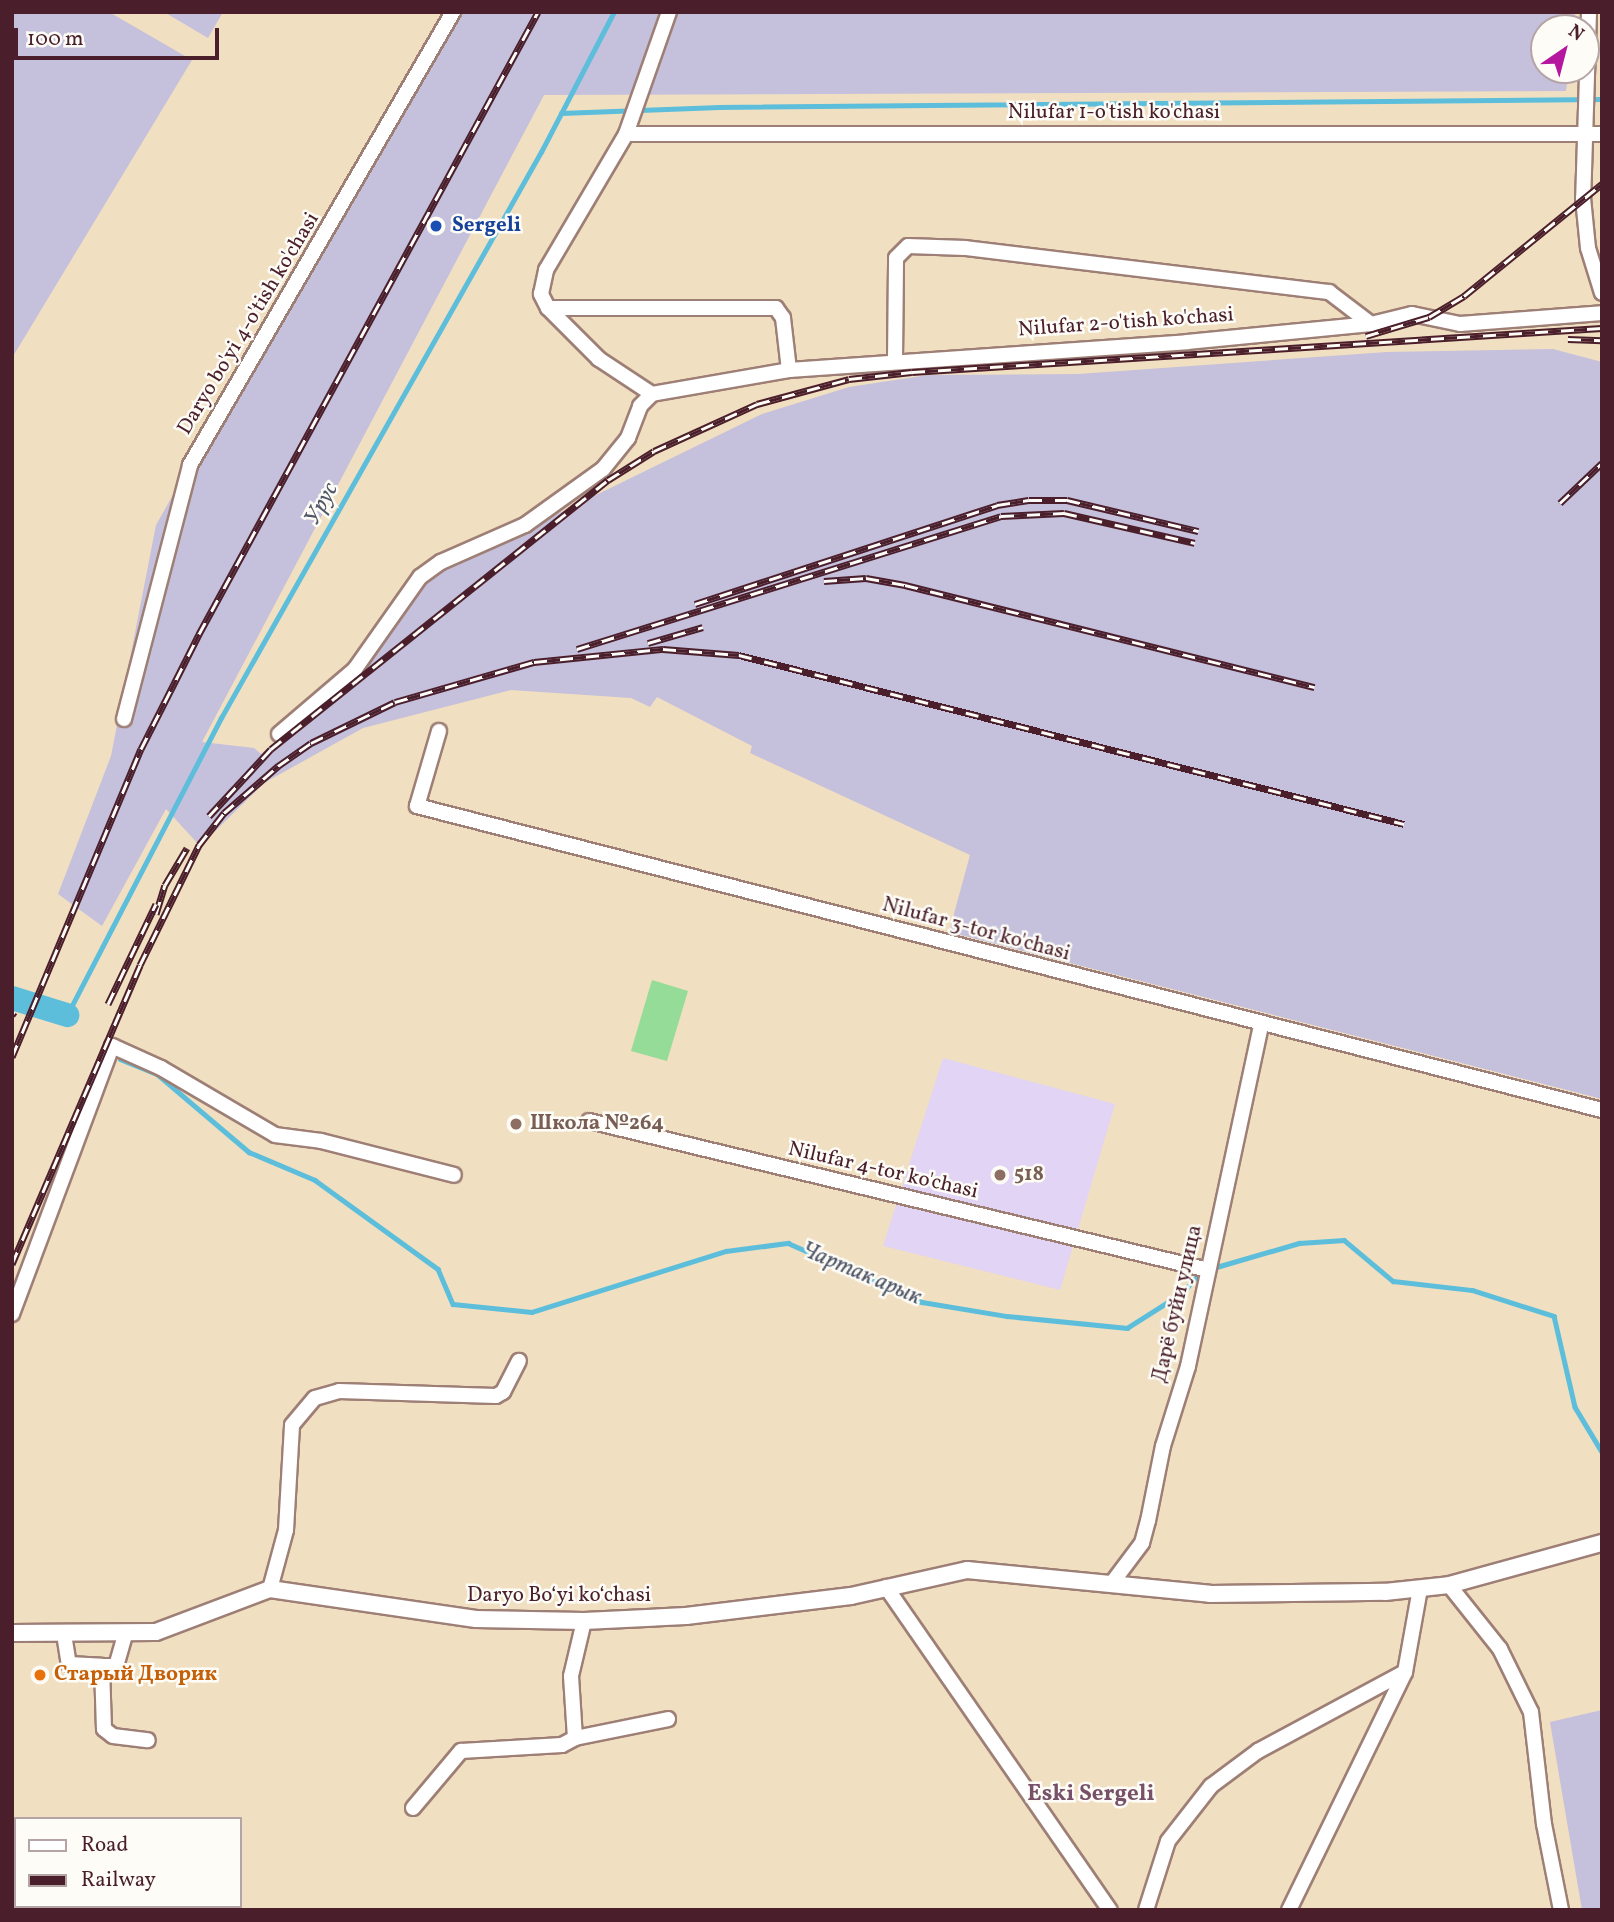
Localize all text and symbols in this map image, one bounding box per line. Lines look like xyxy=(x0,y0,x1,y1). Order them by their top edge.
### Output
scale bar xyxy=(18,14,222,58)
north arrow xyxy=(1530,14,1600,84)
text: N xyxy=(1563,19,1589,48)
text: 100 m xyxy=(27,25,84,54)
street label: Nilufar 1-o'tish ko'chasi xyxy=(1008,100,1220,126)
street label: Daryo bo'yi 4-o'tish ko'chasi xyxy=(173,208,325,440)
place label: Sergeli xyxy=(452,213,521,239)
marker: Sergeli xyxy=(426,216,446,236)
street label: Nilufar 2-o'tish ko'chasi xyxy=(1017,303,1235,343)
water label: Урус xyxy=(299,478,345,530)
street label: Nilufar 3-tor ko'chasi xyxy=(879,893,1073,967)
place label: Школа №264 xyxy=(530,1111,664,1137)
marker: Школа №264 xyxy=(508,1116,524,1132)
street label: Nilufar 4-tor ko'chasi xyxy=(786,1137,980,1205)
place label: 518 xyxy=(1014,1162,1044,1188)
marker: 518 xyxy=(992,1167,1008,1183)
street label: Дарё буйи улица xyxy=(1148,1222,1208,1386)
water label: Чартак арык xyxy=(797,1236,925,1312)
street label: Daryo Boʻyi koʻchasi xyxy=(467,1583,651,1609)
place label: Старый Дворик xyxy=(54,1662,217,1688)
marker: Старый Дворик xyxy=(32,1667,48,1683)
district label: Eski Sergeli xyxy=(1027,1780,1155,1808)
legend xyxy=(14,1817,242,1908)
text: Road xyxy=(81,1831,128,1860)
text: Railway xyxy=(81,1866,156,1895)

